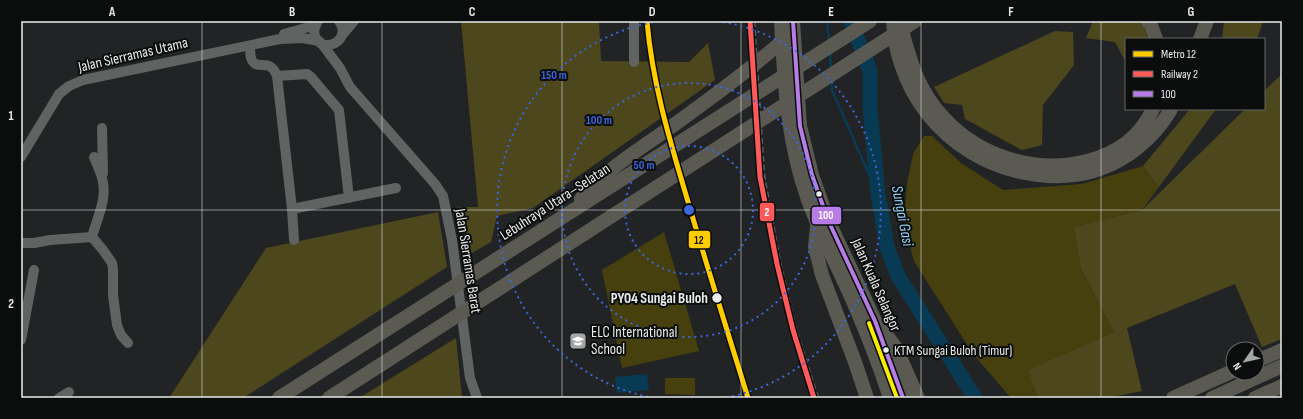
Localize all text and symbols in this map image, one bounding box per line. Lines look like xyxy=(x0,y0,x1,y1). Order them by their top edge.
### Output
text: A xyxy=(108,4,116,20)
text: B xyxy=(289,4,295,20)
text: C xyxy=(469,4,476,20)
text: D xyxy=(649,4,656,20)
text: E xyxy=(828,4,834,20)
text: F xyxy=(1008,4,1014,20)
text: G xyxy=(1188,4,1195,20)
street label: Jalan Sierramas Utama xyxy=(75,33,190,77)
legend xyxy=(1125,38,1265,110)
text: Metro 12 xyxy=(1161,47,1196,62)
text: Railway 2 xyxy=(1161,67,1198,82)
text: 150 m xyxy=(541,68,567,83)
text: 100 xyxy=(1161,87,1176,102)
text: 1 xyxy=(8,108,14,124)
text: 100 m xyxy=(586,113,612,128)
text: 50 m xyxy=(634,158,654,173)
street label: Lebuhraya Utara–Selatan xyxy=(496,159,614,245)
water label: Sungai Gasi xyxy=(887,184,917,249)
unlabelled marker xyxy=(814,189,824,199)
line badge: 2 xyxy=(759,202,775,222)
centre of rings xyxy=(682,203,696,217)
street label: Jalan Sierramas Barat xyxy=(450,206,486,315)
text: 2 xyxy=(765,206,770,219)
line badge: 100 xyxy=(811,206,842,225)
text: 100 xyxy=(819,209,833,222)
line badge: 12 xyxy=(688,230,711,249)
text: 12 xyxy=(694,234,704,247)
street label: Jalan Kuala Selangor xyxy=(847,235,905,335)
place label: PY04 Sungai Buloh xyxy=(611,289,708,308)
marker: PY04 Sungai Buloh xyxy=(710,291,724,305)
text: 2 xyxy=(8,296,14,312)
place label: ELC International School xyxy=(591,323,677,359)
school or university icon: ELC International School xyxy=(568,331,588,351)
north arrow xyxy=(1225,341,1265,381)
place label: KTM Sungai Buloh (Timur) xyxy=(894,342,1012,359)
marker: KTM Sungai Buloh (Timur) xyxy=(881,345,891,355)
text: N xyxy=(1230,360,1244,372)

